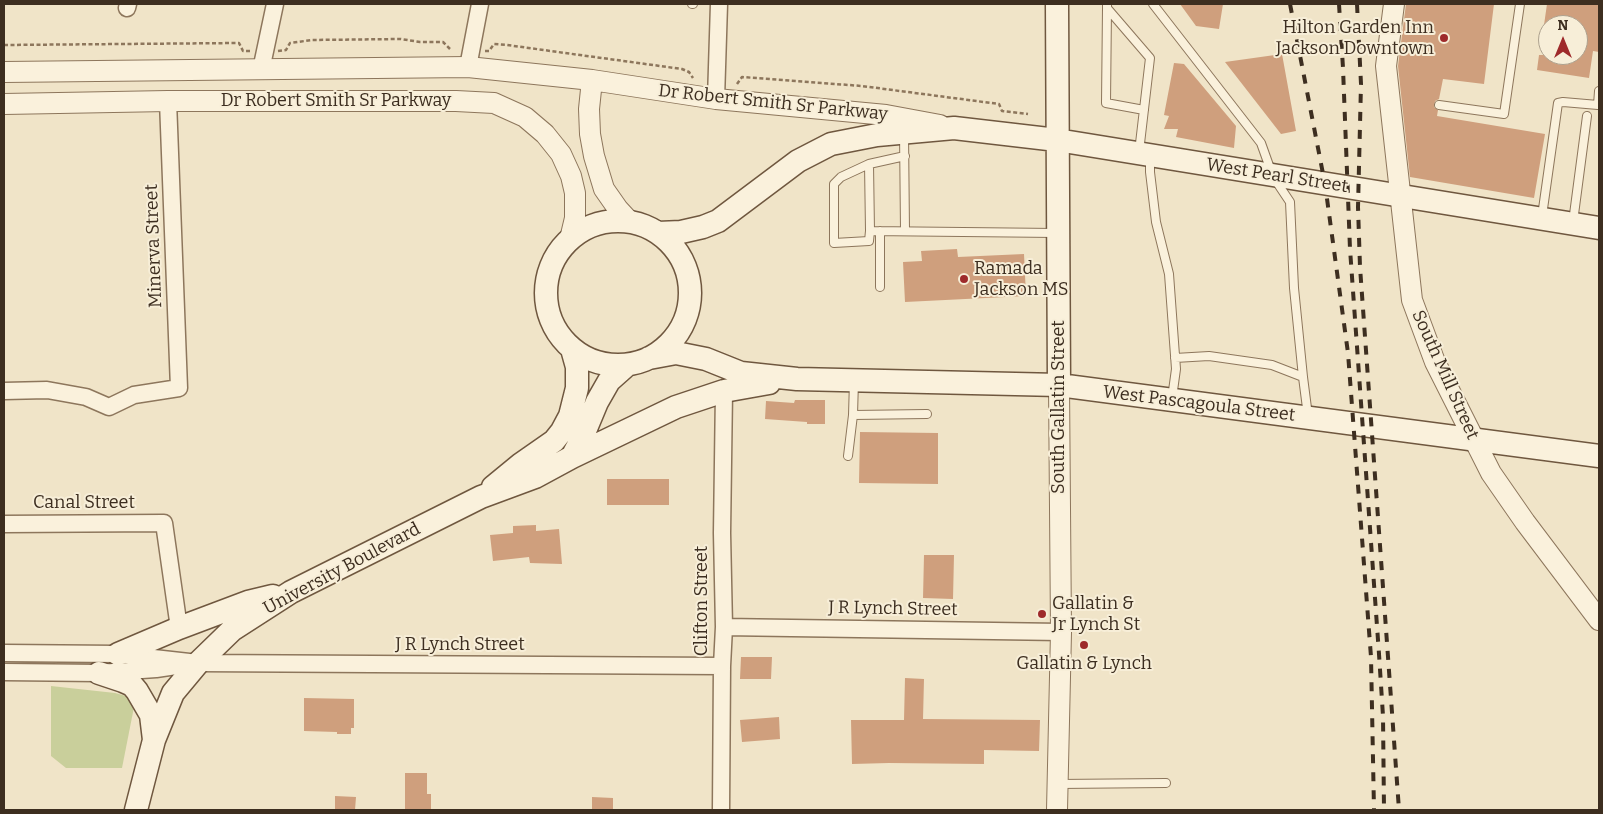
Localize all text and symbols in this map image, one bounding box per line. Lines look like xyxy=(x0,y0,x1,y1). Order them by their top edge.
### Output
north arrow xyxy=(1538,15,1588,65)
place label: Hilton Garden Inn Jackson Downtown xyxy=(1276,17,1434,59)
text: N xyxy=(1558,17,1568,34)
marker: Hilton Garden Inn Jackson Downtown xyxy=(1438,32,1450,44)
street label: Dr Robert Smith Sr Parkway xyxy=(657,80,889,126)
street label: Dr Robert Smith Sr Parkway xyxy=(221,90,451,112)
street label: West Pearl Street xyxy=(1205,154,1349,198)
street label: Minerva Street xyxy=(141,184,167,308)
place label: Ramada Jackson MS xyxy=(974,258,1068,300)
marker: Ramada Jackson MS xyxy=(958,273,970,285)
street label: South Mill Street xyxy=(1407,307,1483,443)
street label: South Gallatin Street xyxy=(1048,320,1070,494)
street label: West Pascagoula Street xyxy=(1102,381,1296,427)
street label: Canal Street xyxy=(33,492,135,514)
street label: University Boulevard xyxy=(260,518,424,620)
street label: Clifton Street xyxy=(691,546,713,656)
place label: Gallatin & Jr Lynch St xyxy=(1052,593,1140,636)
street label: J R Lynch Street xyxy=(828,597,958,621)
marker: Gallatin & Jr Lynch St xyxy=(1036,608,1048,620)
street label: J R Lynch Street xyxy=(395,634,525,656)
marker: Gallatin & Lynch xyxy=(1078,639,1090,651)
place label: Gallatin & Lynch xyxy=(1016,653,1152,675)

